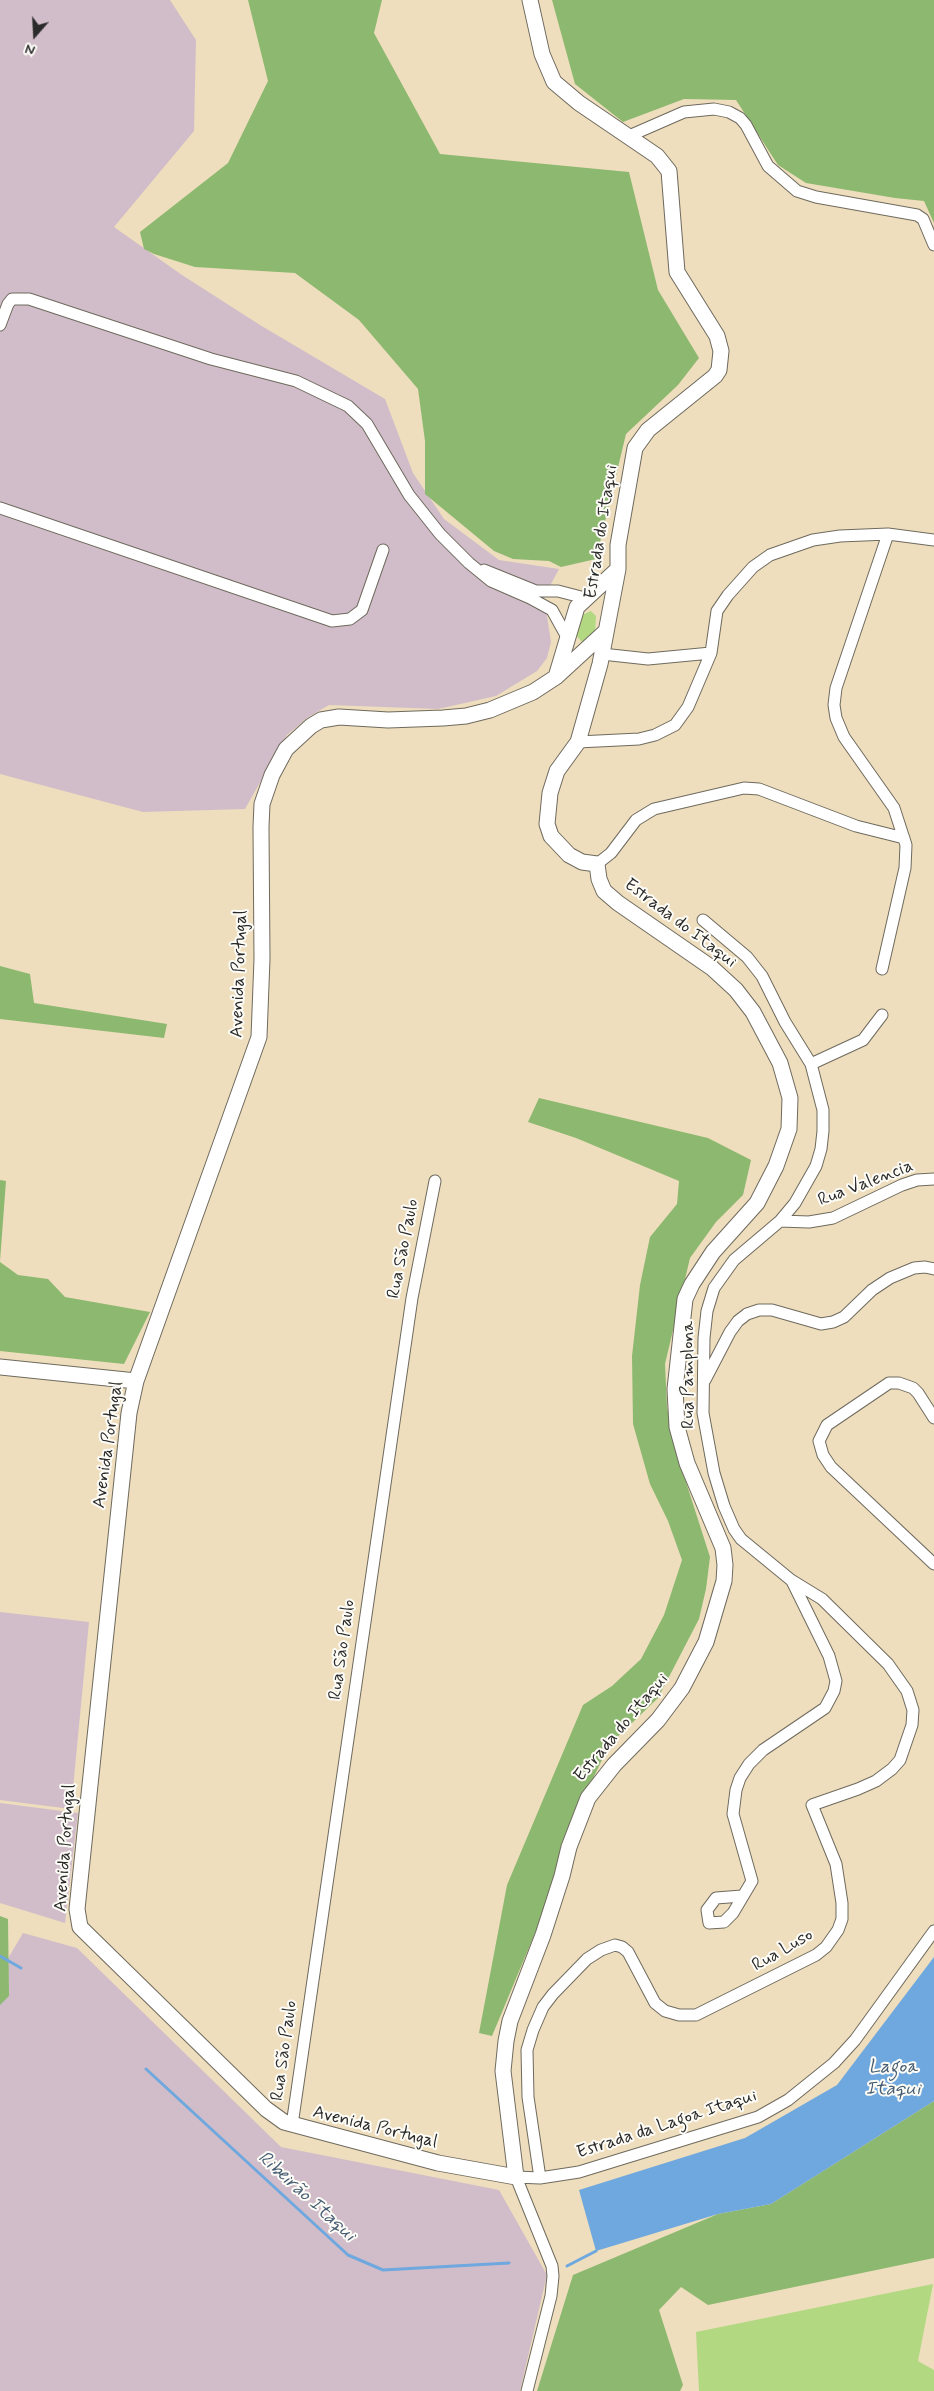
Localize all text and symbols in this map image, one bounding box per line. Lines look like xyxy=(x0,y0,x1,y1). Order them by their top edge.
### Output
north arrow xyxy=(10,10,60,60)
text: N xyxy=(23,39,37,59)
street label: Estrada do Itaqui xyxy=(581,463,623,601)
street label: Estrada do Itaqui xyxy=(619,875,741,973)
street label: Avenida Portugal xyxy=(227,910,253,1038)
street label: Rua Valencia xyxy=(815,1156,917,1212)
street label: Rua São Paulo xyxy=(384,1197,424,1301)
street label: Rua Pamplona xyxy=(678,1321,700,1429)
street label: Avenida Portugal xyxy=(89,1380,129,1510)
street label: Rua São Paulo xyxy=(325,1598,361,1702)
street label: Estrada do Itaqui xyxy=(570,1669,674,1787)
street label: Avenida Portugal xyxy=(51,1784,81,1912)
street label: Rua Luso xyxy=(749,1925,817,1977)
street label: Rua São Paulo xyxy=(267,1999,303,2103)
water label: Lagoa Itaqui xyxy=(865,2057,921,2101)
street label: Estrada da Lagoa Itaqui xyxy=(574,2086,760,2164)
street label: Avenida Portugal xyxy=(310,2102,440,2154)
water label: Ribeirão Itaqui xyxy=(252,2147,360,2247)

